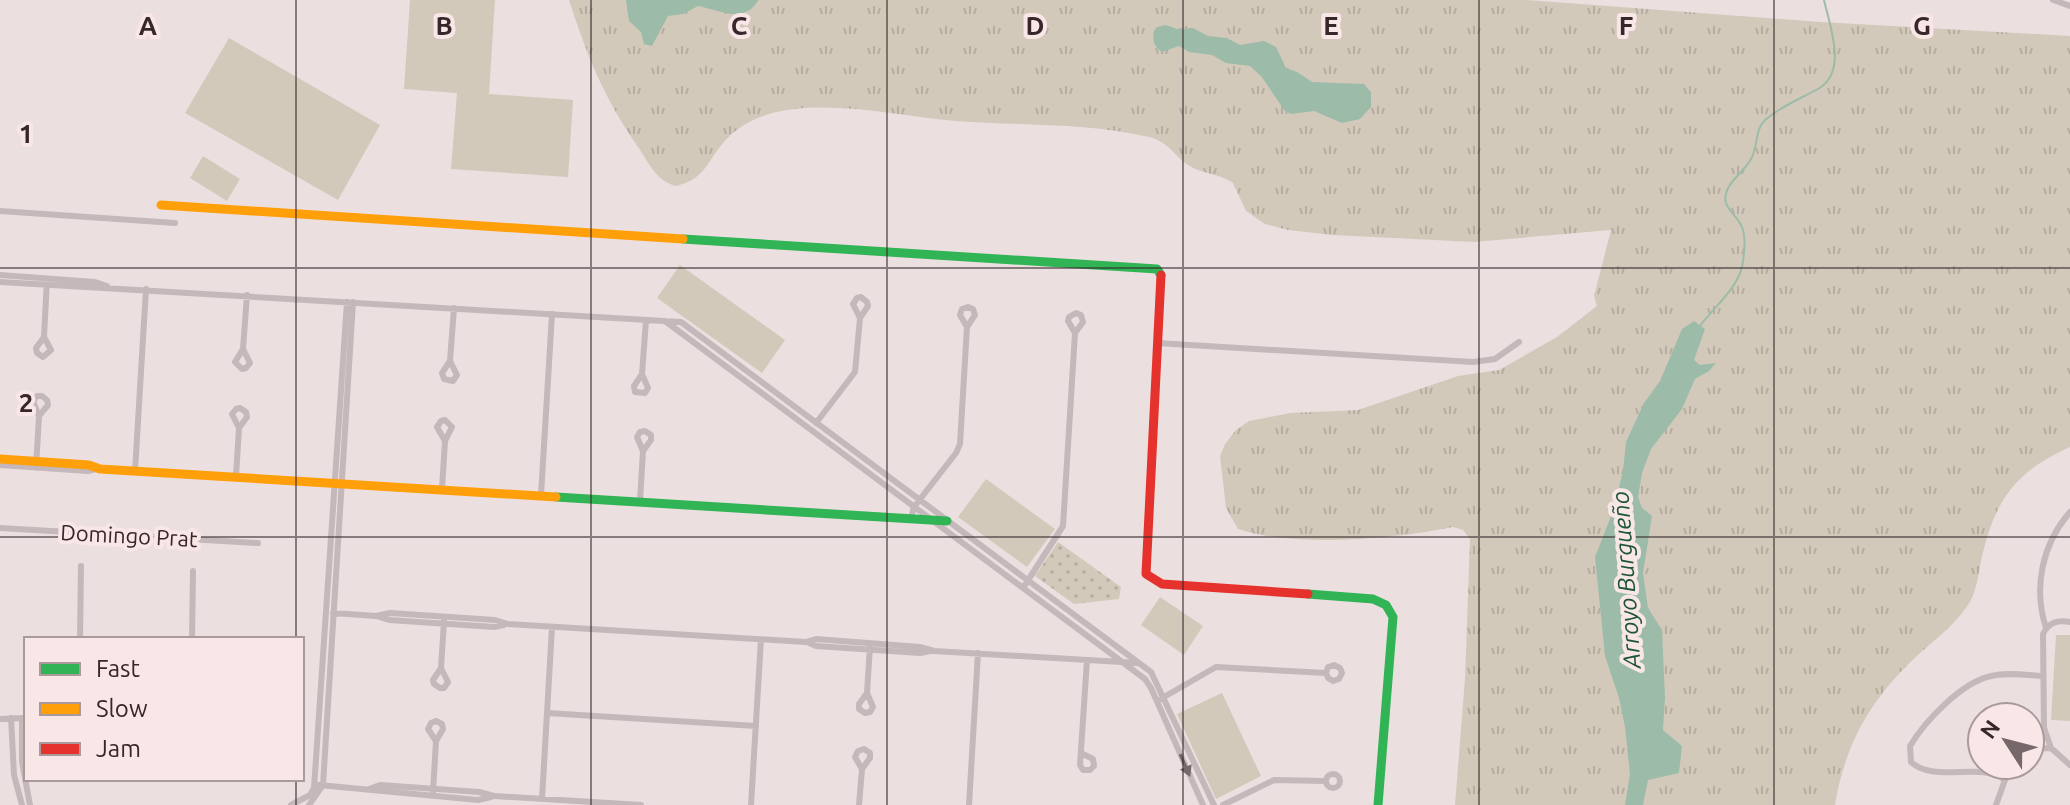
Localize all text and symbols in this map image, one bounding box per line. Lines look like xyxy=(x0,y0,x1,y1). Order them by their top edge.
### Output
text: A xyxy=(139,11,158,40)
text: B xyxy=(435,11,453,40)
text: C xyxy=(731,11,748,40)
text: D xyxy=(1026,11,1044,40)
text: E xyxy=(1323,11,1339,40)
text: F xyxy=(1619,11,1633,40)
text: G xyxy=(1913,11,1931,40)
text: 1 xyxy=(19,119,33,148)
text: 2 xyxy=(19,388,33,417)
water label: Arroyo Burgueño xyxy=(1606,490,1646,671)
street label: Domingo Prat xyxy=(60,519,199,551)
legend xyxy=(24,637,304,781)
text: Fast xyxy=(96,655,140,682)
text: Slow xyxy=(96,695,148,722)
north arrow xyxy=(1966,701,2046,781)
text: N xyxy=(1974,715,2004,743)
text: Jam xyxy=(96,735,141,762)
one-way arrow xyxy=(1179,753,1192,777)

